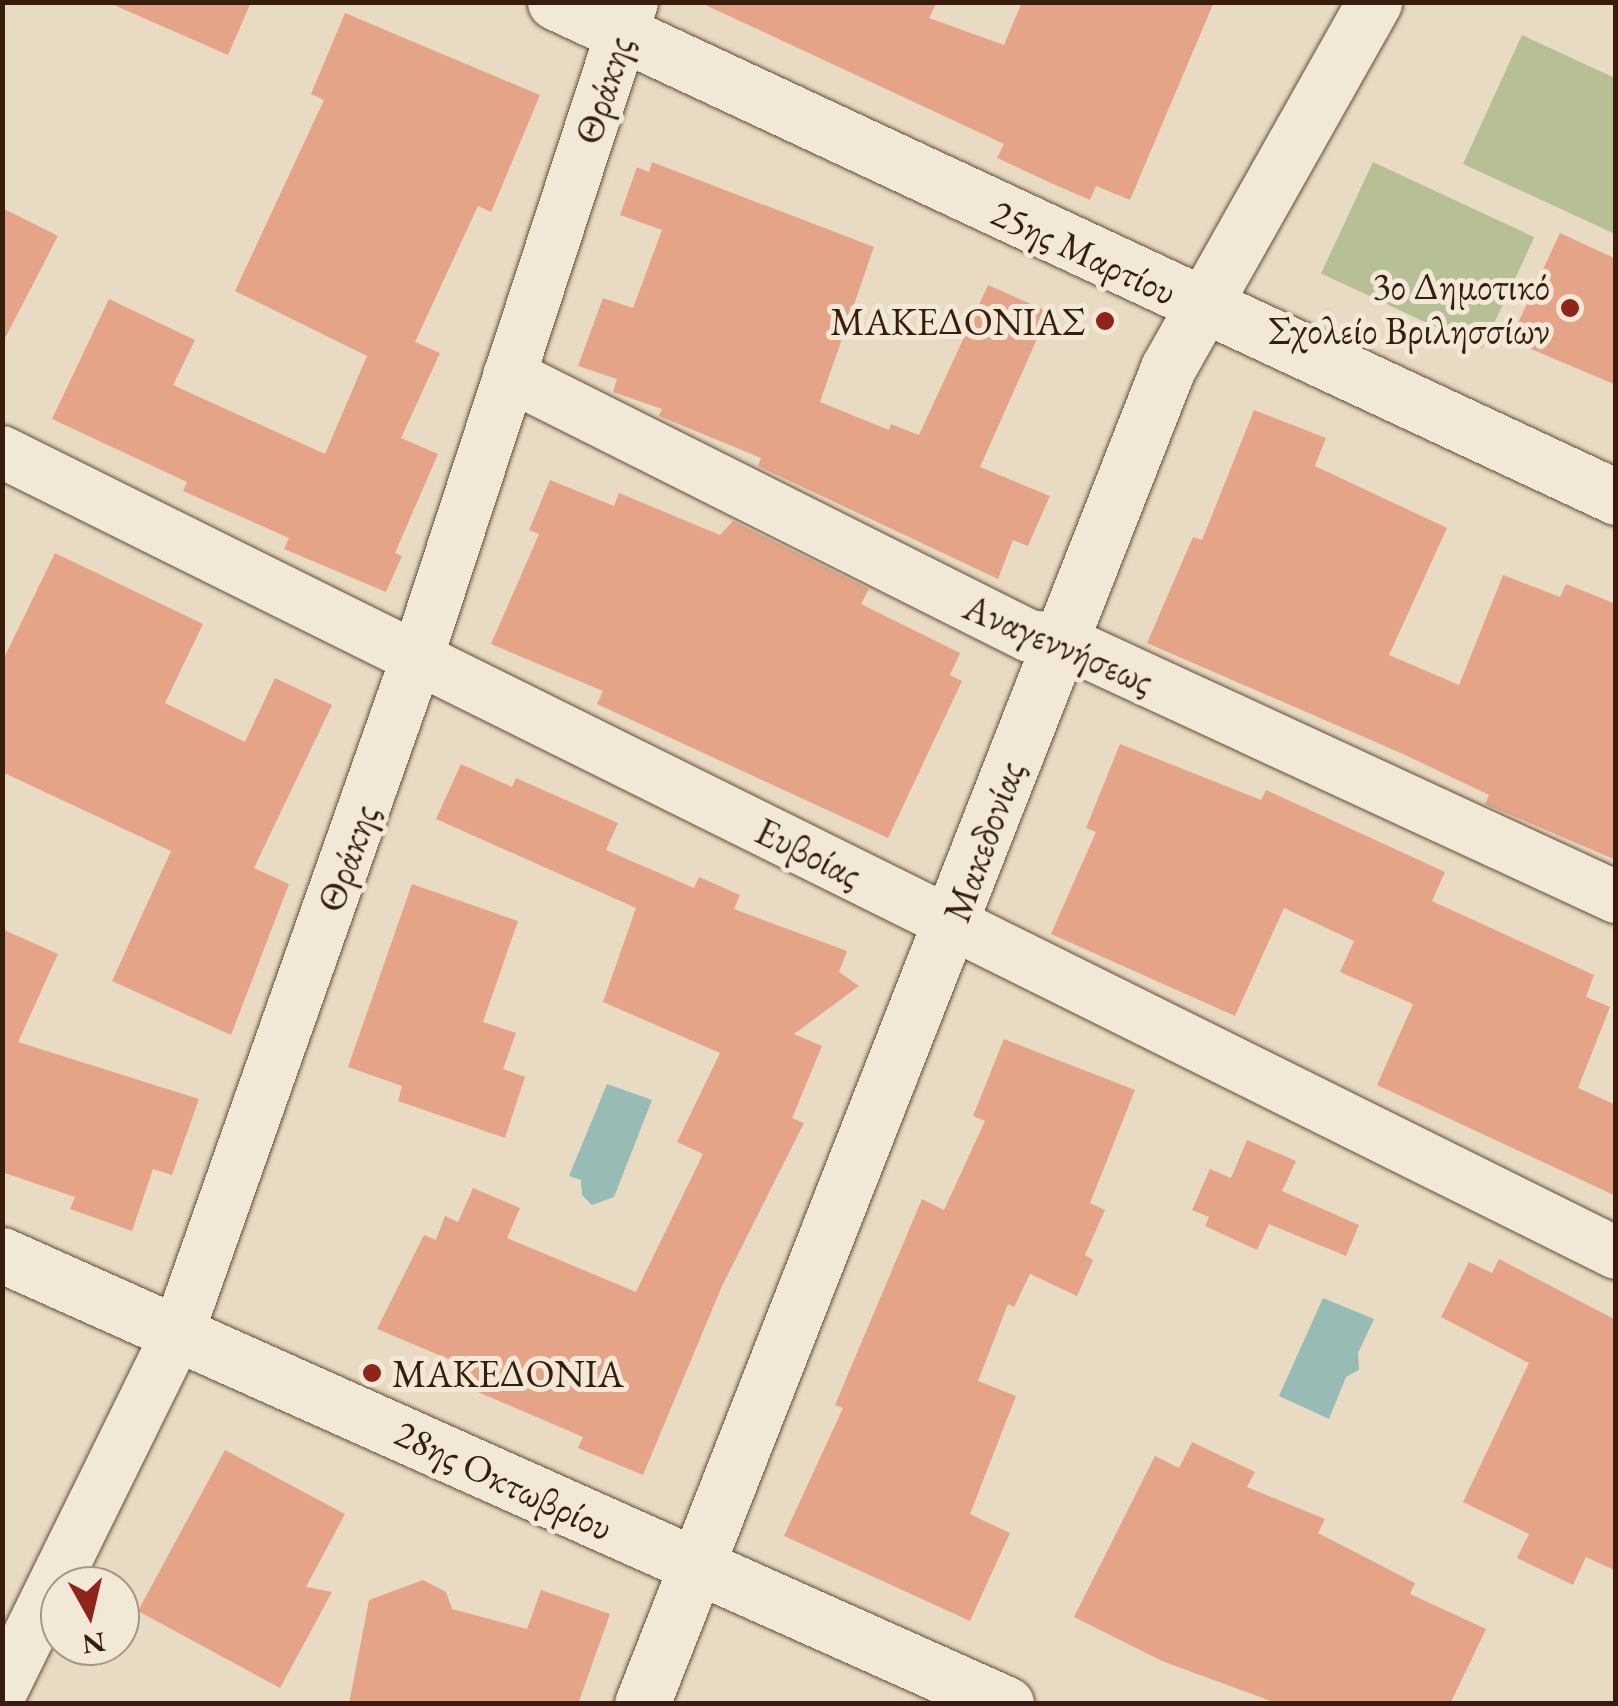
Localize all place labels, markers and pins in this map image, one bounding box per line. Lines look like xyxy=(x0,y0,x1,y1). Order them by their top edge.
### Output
place label: 3ο Δημοτικό Σχολείο Βριλησσίων xyxy=(1268,263,1550,352)
marker: 3ο Δημοτικό Σχολείο Βριλησσίων xyxy=(1559,297,1581,319)
place label: ΜΑΚΕΔΟΝΙΑΣ xyxy=(830,298,1085,344)
marker: ΜΑΚΕΔΟΝΙΑΣ xyxy=(1094,310,1116,332)
place label: ΜΑΚΕΔΟΝΙΑ xyxy=(392,1350,624,1396)
marker: ΜΑΚΕΔΟΝΙΑ xyxy=(361,1362,383,1384)

